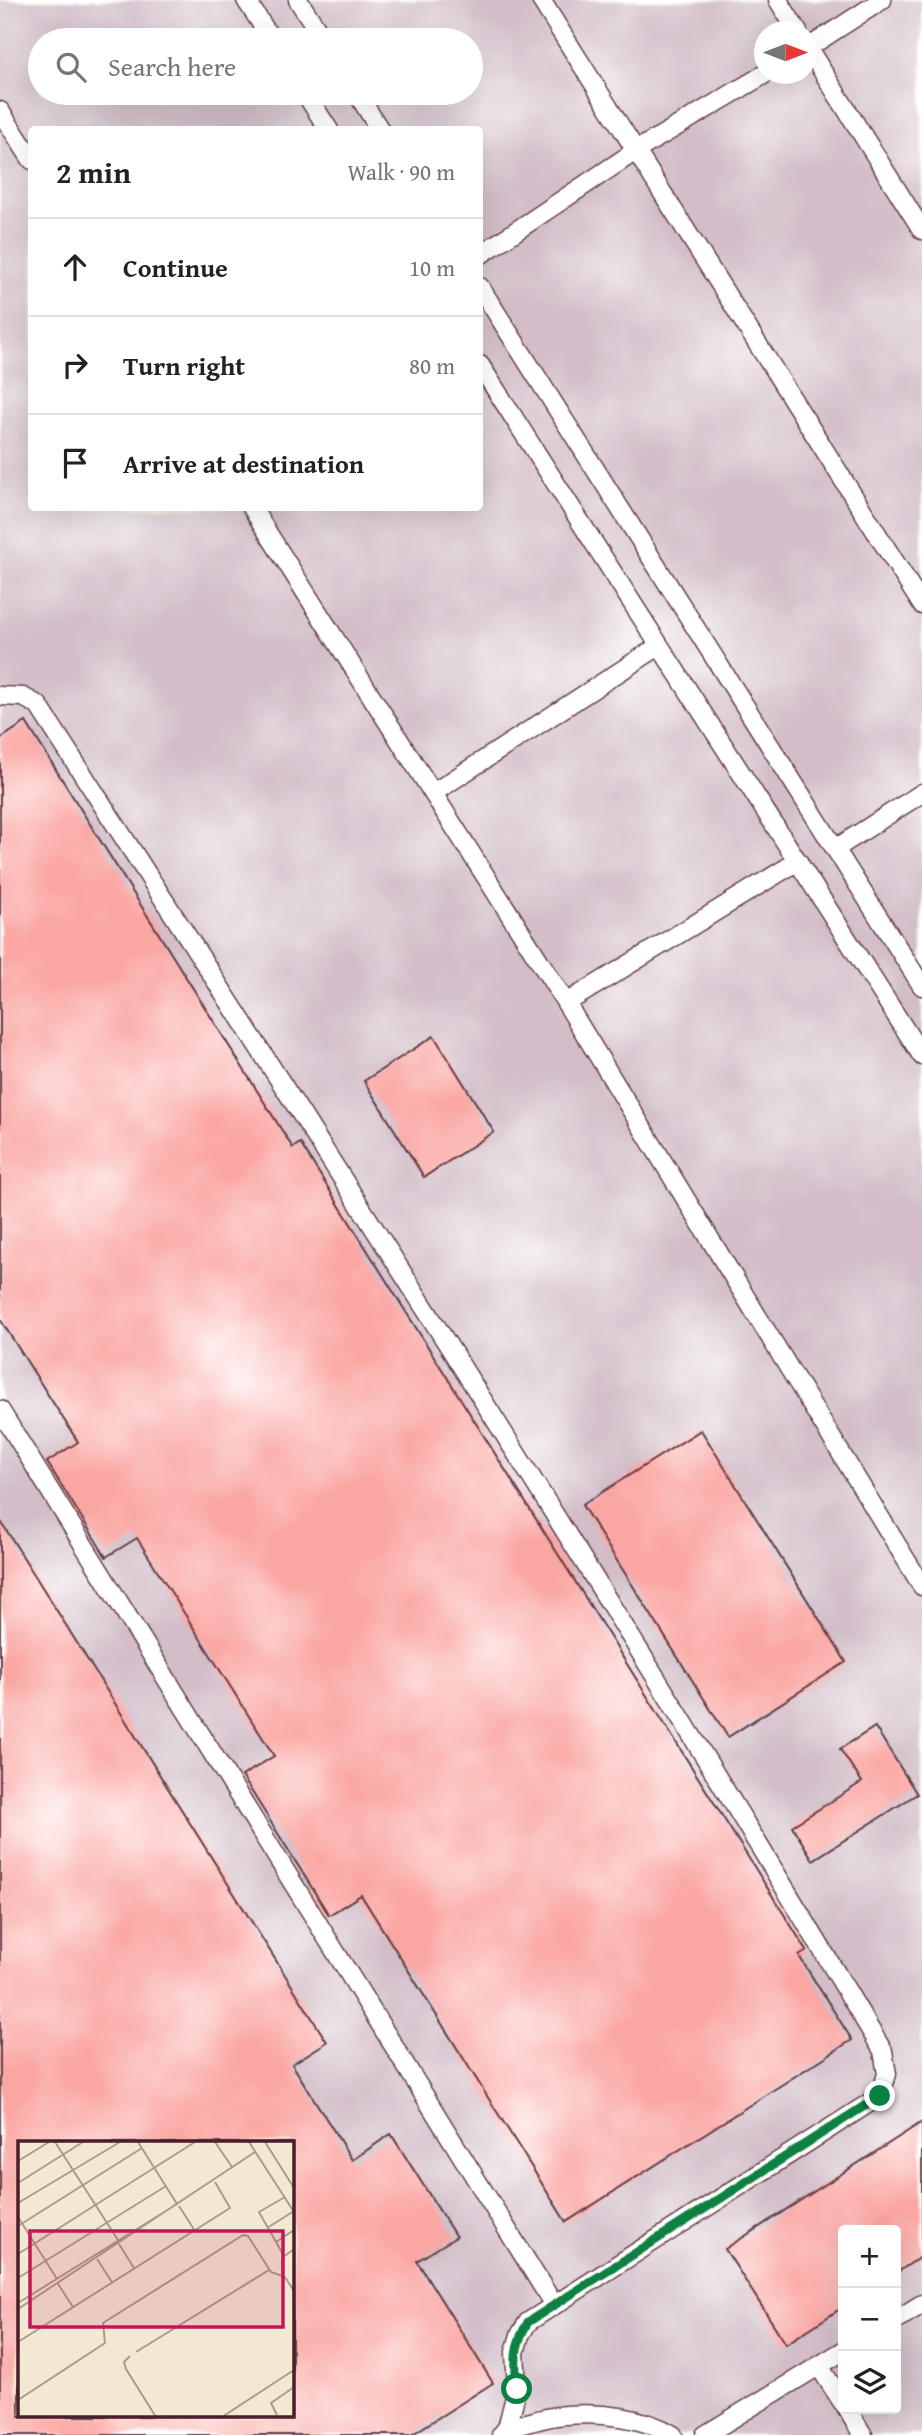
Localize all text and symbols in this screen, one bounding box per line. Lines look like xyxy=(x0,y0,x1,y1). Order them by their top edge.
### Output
north arrow xyxy=(754,21,817,84)
search box xyxy=(28,28,483,105)
text: Search here xyxy=(108,47,236,86)
icon: search xyxy=(52,48,90,86)
text: 2 min xyxy=(56,150,131,194)
text: Walk · 90 m xyxy=(347,155,455,188)
icon: ahead xyxy=(56,248,94,286)
text: Continue xyxy=(123,248,228,287)
text: 10 m xyxy=(409,251,455,284)
icon: right xyxy=(56,346,94,384)
text: Turn right xyxy=(123,346,245,385)
text: 80 m xyxy=(409,349,455,382)
icon: arrive xyxy=(56,444,94,482)
text: Arrive at destination xyxy=(123,444,364,483)
route end xyxy=(864,2080,895,2111)
inset map xyxy=(18,2141,294,2418)
map controls xyxy=(838,2225,901,2414)
button: + xyxy=(838,2225,901,2288)
button: − xyxy=(838,2288,901,2351)
button: layers xyxy=(838,2351,901,2414)
route start xyxy=(501,2373,532,2404)

